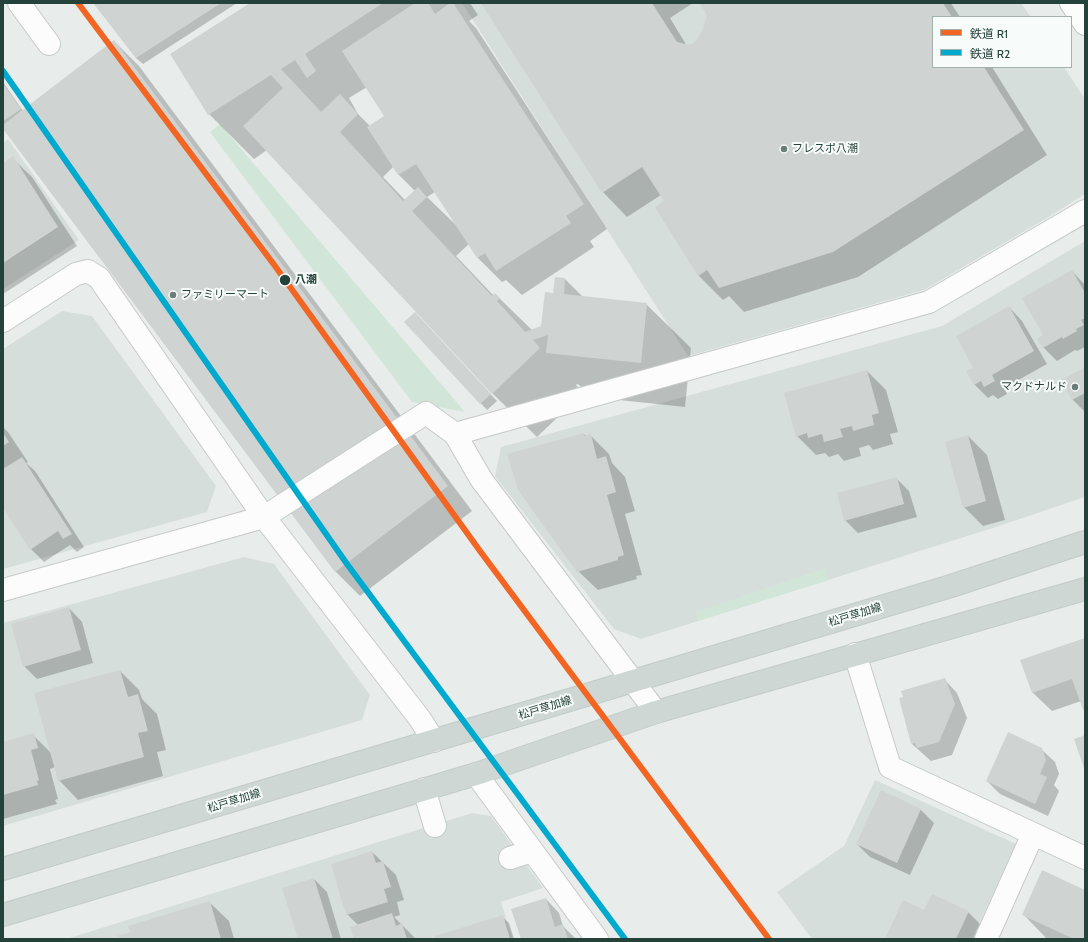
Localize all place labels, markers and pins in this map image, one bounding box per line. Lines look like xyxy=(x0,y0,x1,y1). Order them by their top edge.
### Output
place label: フレスポ八潮 xyxy=(792,142,858,156)
marker: フレスポ八潮 xyxy=(779,144,789,154)
marker: 八潮 xyxy=(278,273,292,287)
place label: 八潮 xyxy=(295,273,317,287)
place label: ファミリーマート xyxy=(181,288,269,302)
marker: ファミリーマート xyxy=(168,290,178,300)
place label: マクドナルド xyxy=(1001,380,1067,394)
marker: マクドナルド xyxy=(1070,382,1080,392)

